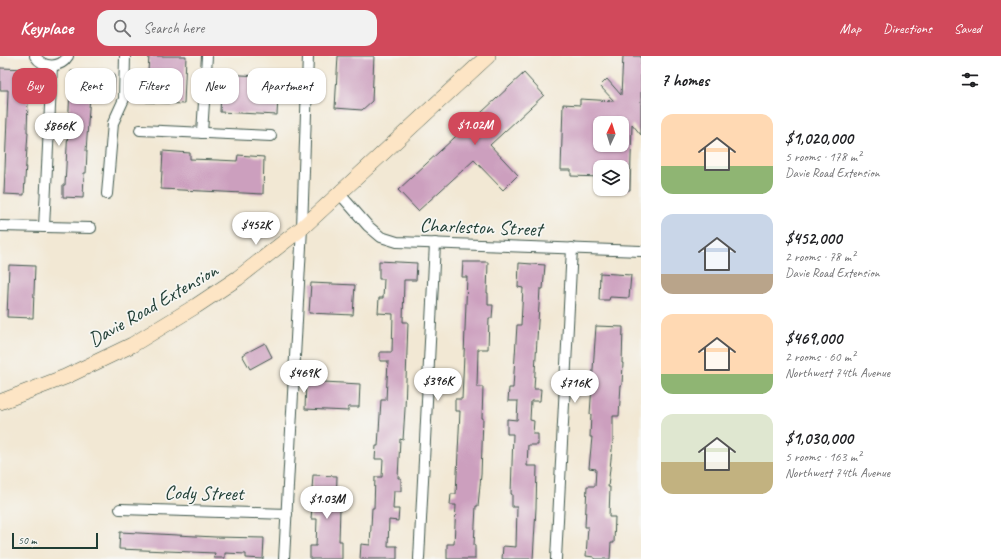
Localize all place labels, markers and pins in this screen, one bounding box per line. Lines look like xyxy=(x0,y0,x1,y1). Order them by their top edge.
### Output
pin: $1.02M xyxy=(442,112,508,146)
pin: $866K xyxy=(31,113,87,147)
pin: $452K xyxy=(228,212,284,246)
pin: $469K xyxy=(276,360,332,394)
pin: $396K xyxy=(410,368,466,402)
pin: $716K xyxy=(547,370,603,404)
pin: $1.03M xyxy=(294,486,360,520)

